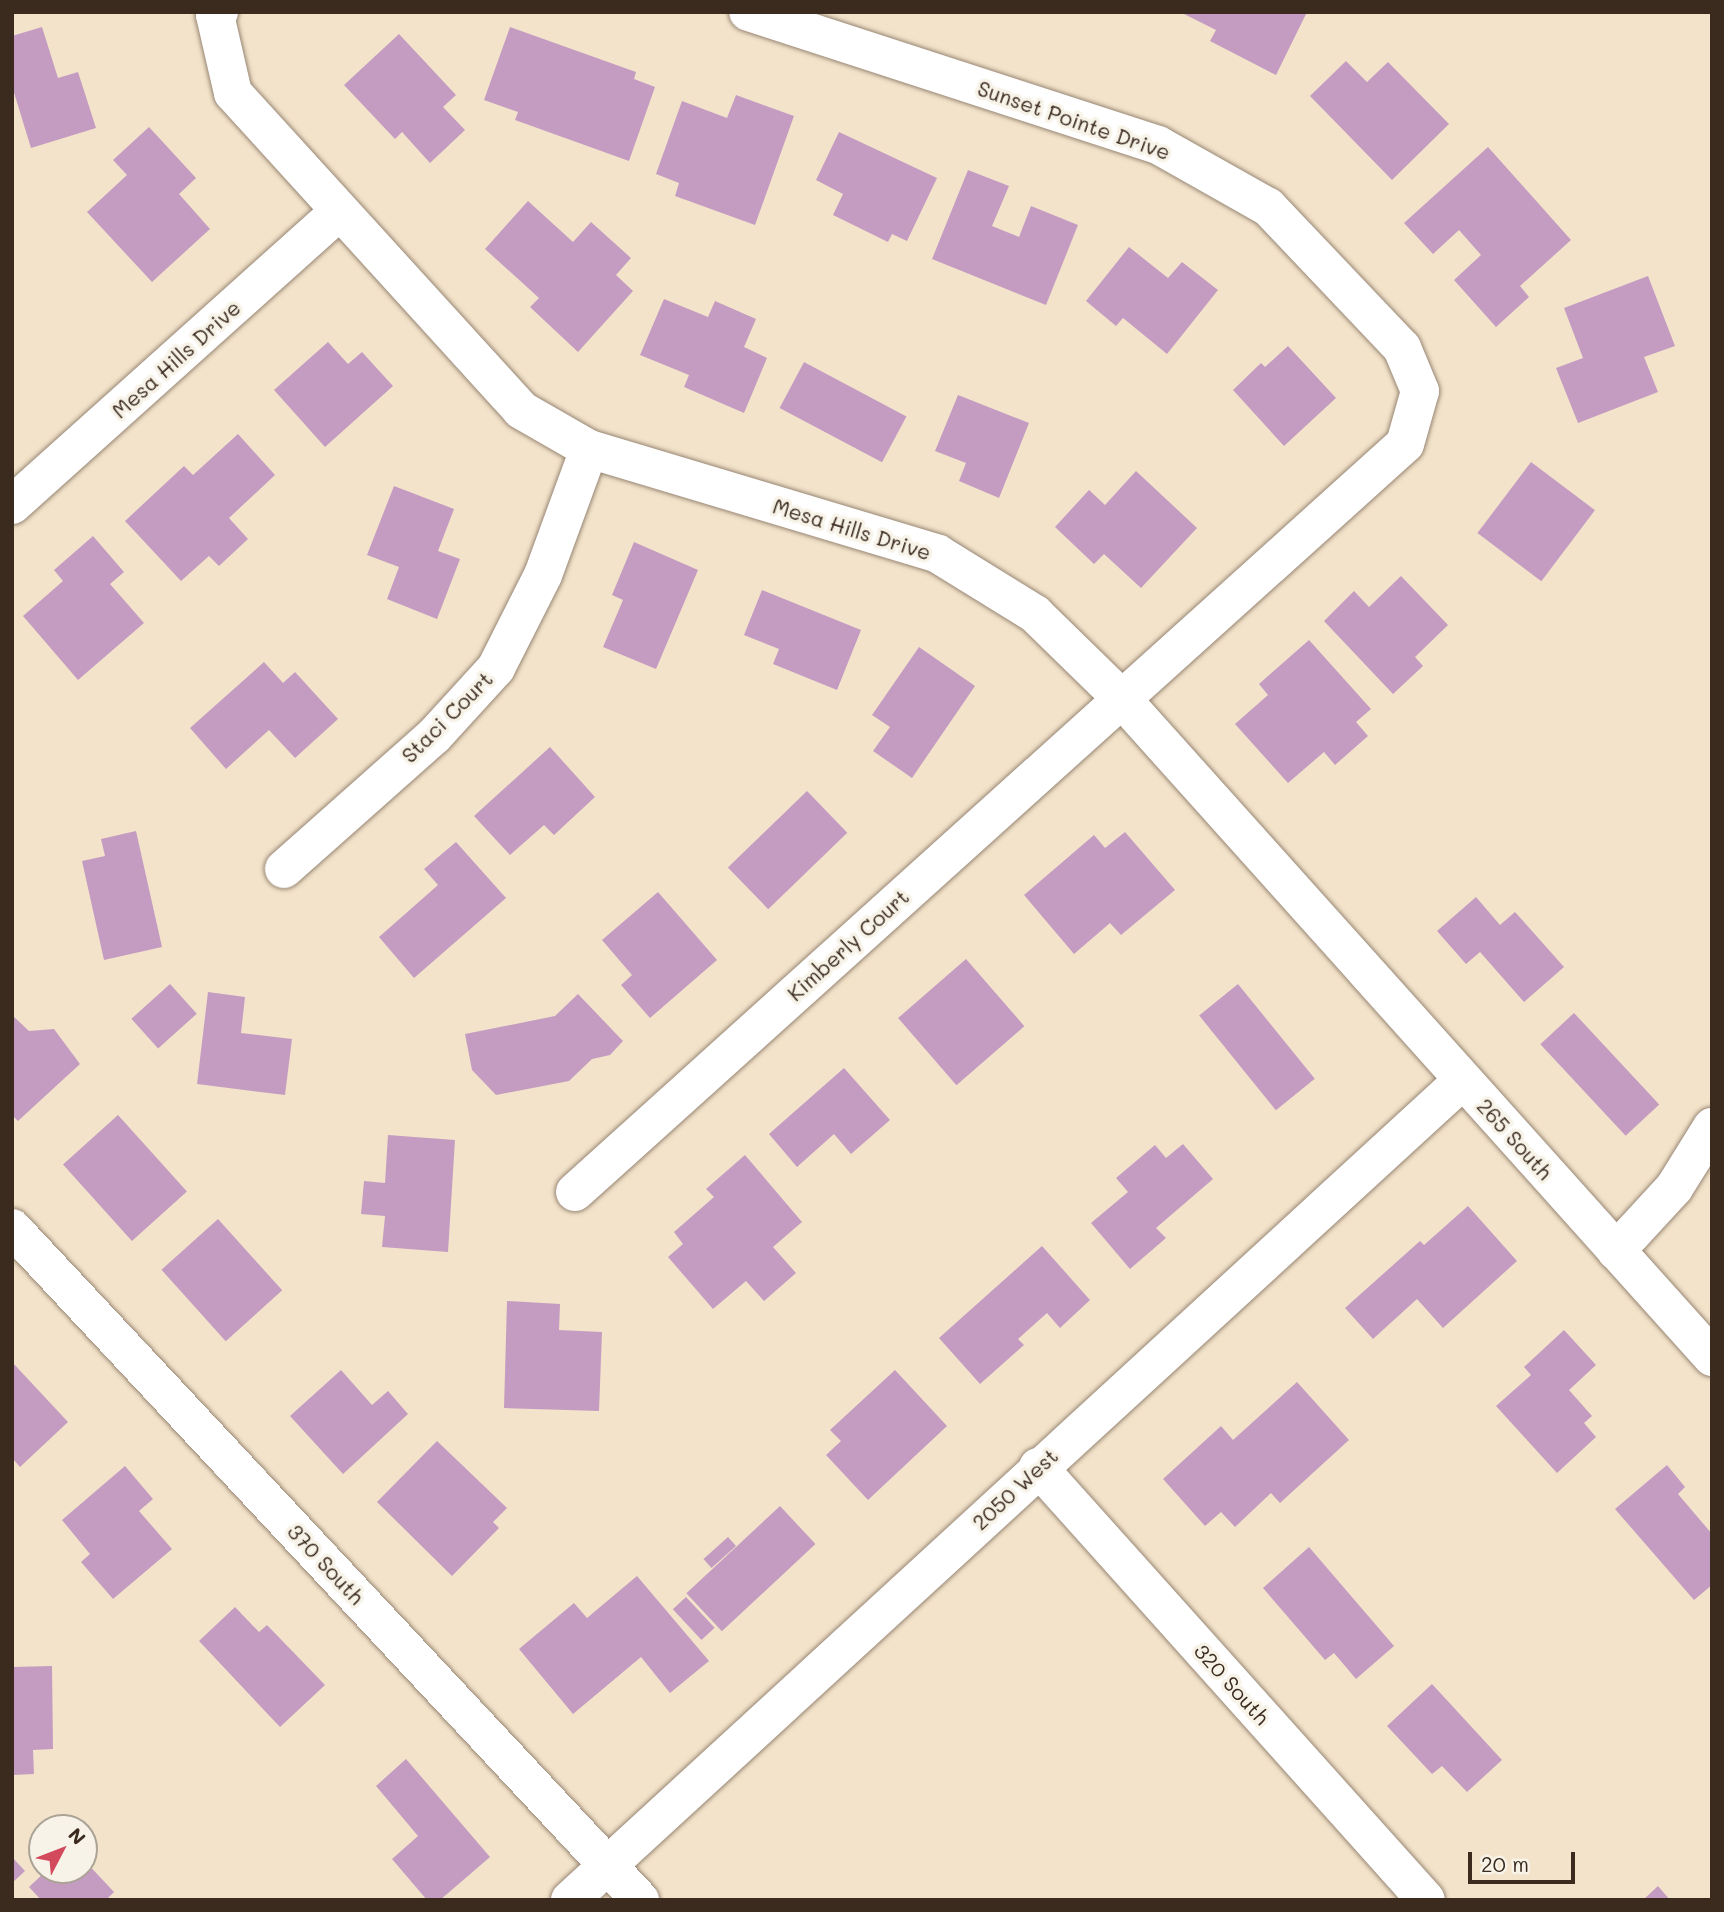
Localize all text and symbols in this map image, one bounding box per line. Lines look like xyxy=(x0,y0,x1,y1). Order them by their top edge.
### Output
street label: Sunset Pointe Drive xyxy=(974,75,1174,165)
street label: Mesa Hills Drive xyxy=(107,295,245,423)
street label: Mesa Hills Drive xyxy=(770,493,934,565)
street label: Staci Court xyxy=(396,666,498,768)
street label: Kimberly Court xyxy=(782,884,914,1006)
street label: 265 South xyxy=(1472,1093,1558,1185)
street label: 2050 West xyxy=(967,1443,1063,1535)
street label: 370 South xyxy=(283,1519,369,1609)
street label: 320 South xyxy=(1189,1638,1275,1730)
north arrow xyxy=(28,1814,98,1884)
text: N xyxy=(63,1822,92,1850)
scale bar xyxy=(1472,1839,1579,1883)
text: 20 m xyxy=(1481,1850,1529,1877)

